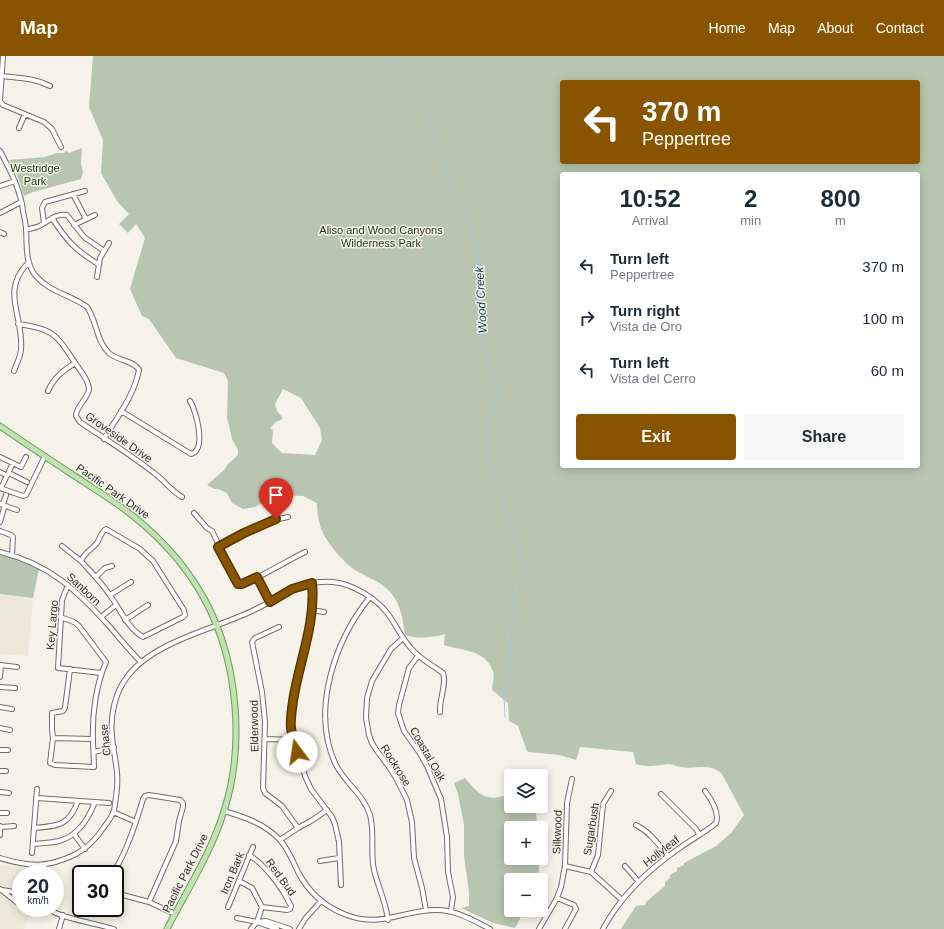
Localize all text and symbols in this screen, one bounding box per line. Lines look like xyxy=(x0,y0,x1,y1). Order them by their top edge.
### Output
text: Map xyxy=(20,17,58,38)
text: Home xyxy=(709,20,746,36)
text: Map xyxy=(768,20,795,36)
text: About xyxy=(817,20,854,36)
text: Contact xyxy=(876,20,924,36)
icon: left xyxy=(576,96,628,148)
text: 370 m xyxy=(642,96,721,127)
text: Peppertree xyxy=(642,129,731,149)
park label: Westridge Park xyxy=(10,162,60,187)
text: 10:52 xyxy=(619,185,681,212)
text: 2 xyxy=(744,185,757,212)
text: 800 xyxy=(821,185,861,212)
text: Arrival xyxy=(632,213,669,228)
text: min xyxy=(740,213,761,228)
text: m xyxy=(835,213,846,228)
park label: Aliso and Wood Canyons Wilderness Park xyxy=(319,224,443,249)
text: Turn left xyxy=(610,250,669,267)
icon: left xyxy=(576,255,598,277)
text: 370 m xyxy=(862,258,904,275)
water label: Wood Creek xyxy=(472,265,490,334)
text: Peppertree xyxy=(610,267,674,282)
text: Turn right xyxy=(610,302,680,319)
icon: right xyxy=(576,307,598,329)
text: 100 m xyxy=(862,310,904,327)
text: Vista de Oro xyxy=(610,319,682,334)
text: Turn left xyxy=(610,354,669,371)
icon: left xyxy=(576,359,598,381)
text: 60 m xyxy=(871,362,904,379)
text: Vista del Cerro xyxy=(610,371,696,386)
street label: Groveside Drive xyxy=(83,409,155,465)
button: Exit xyxy=(576,414,736,460)
button: Share xyxy=(744,414,904,460)
street label: Pacific Park Drive xyxy=(74,461,152,521)
pin xyxy=(259,478,293,519)
icon: arrive xyxy=(265,484,287,506)
street label: Sanborn xyxy=(65,570,103,608)
street label: Key Largo xyxy=(44,599,60,651)
street label: Elderwood xyxy=(248,700,260,752)
street label: Chase xyxy=(97,724,113,756)
street label: Coastal Oak xyxy=(408,725,449,784)
position arrow xyxy=(276,731,318,773)
street label: Rockrose xyxy=(379,742,413,788)
map controls xyxy=(504,769,548,917)
button: layers xyxy=(504,769,548,813)
street label: Sugarbush xyxy=(581,802,601,856)
street label: Silkwood xyxy=(550,810,564,854)
button: + xyxy=(504,821,548,865)
street label: Pacific Park Drive xyxy=(160,832,210,914)
street label: Hollyleaf xyxy=(641,833,682,869)
street label: Iron Bark xyxy=(218,850,246,896)
street label: Red Bud xyxy=(264,856,298,898)
speed limit sign: 30 xyxy=(72,865,124,917)
button: − xyxy=(504,873,548,917)
text: 20 xyxy=(27,875,49,897)
text: km/h xyxy=(27,895,49,906)

